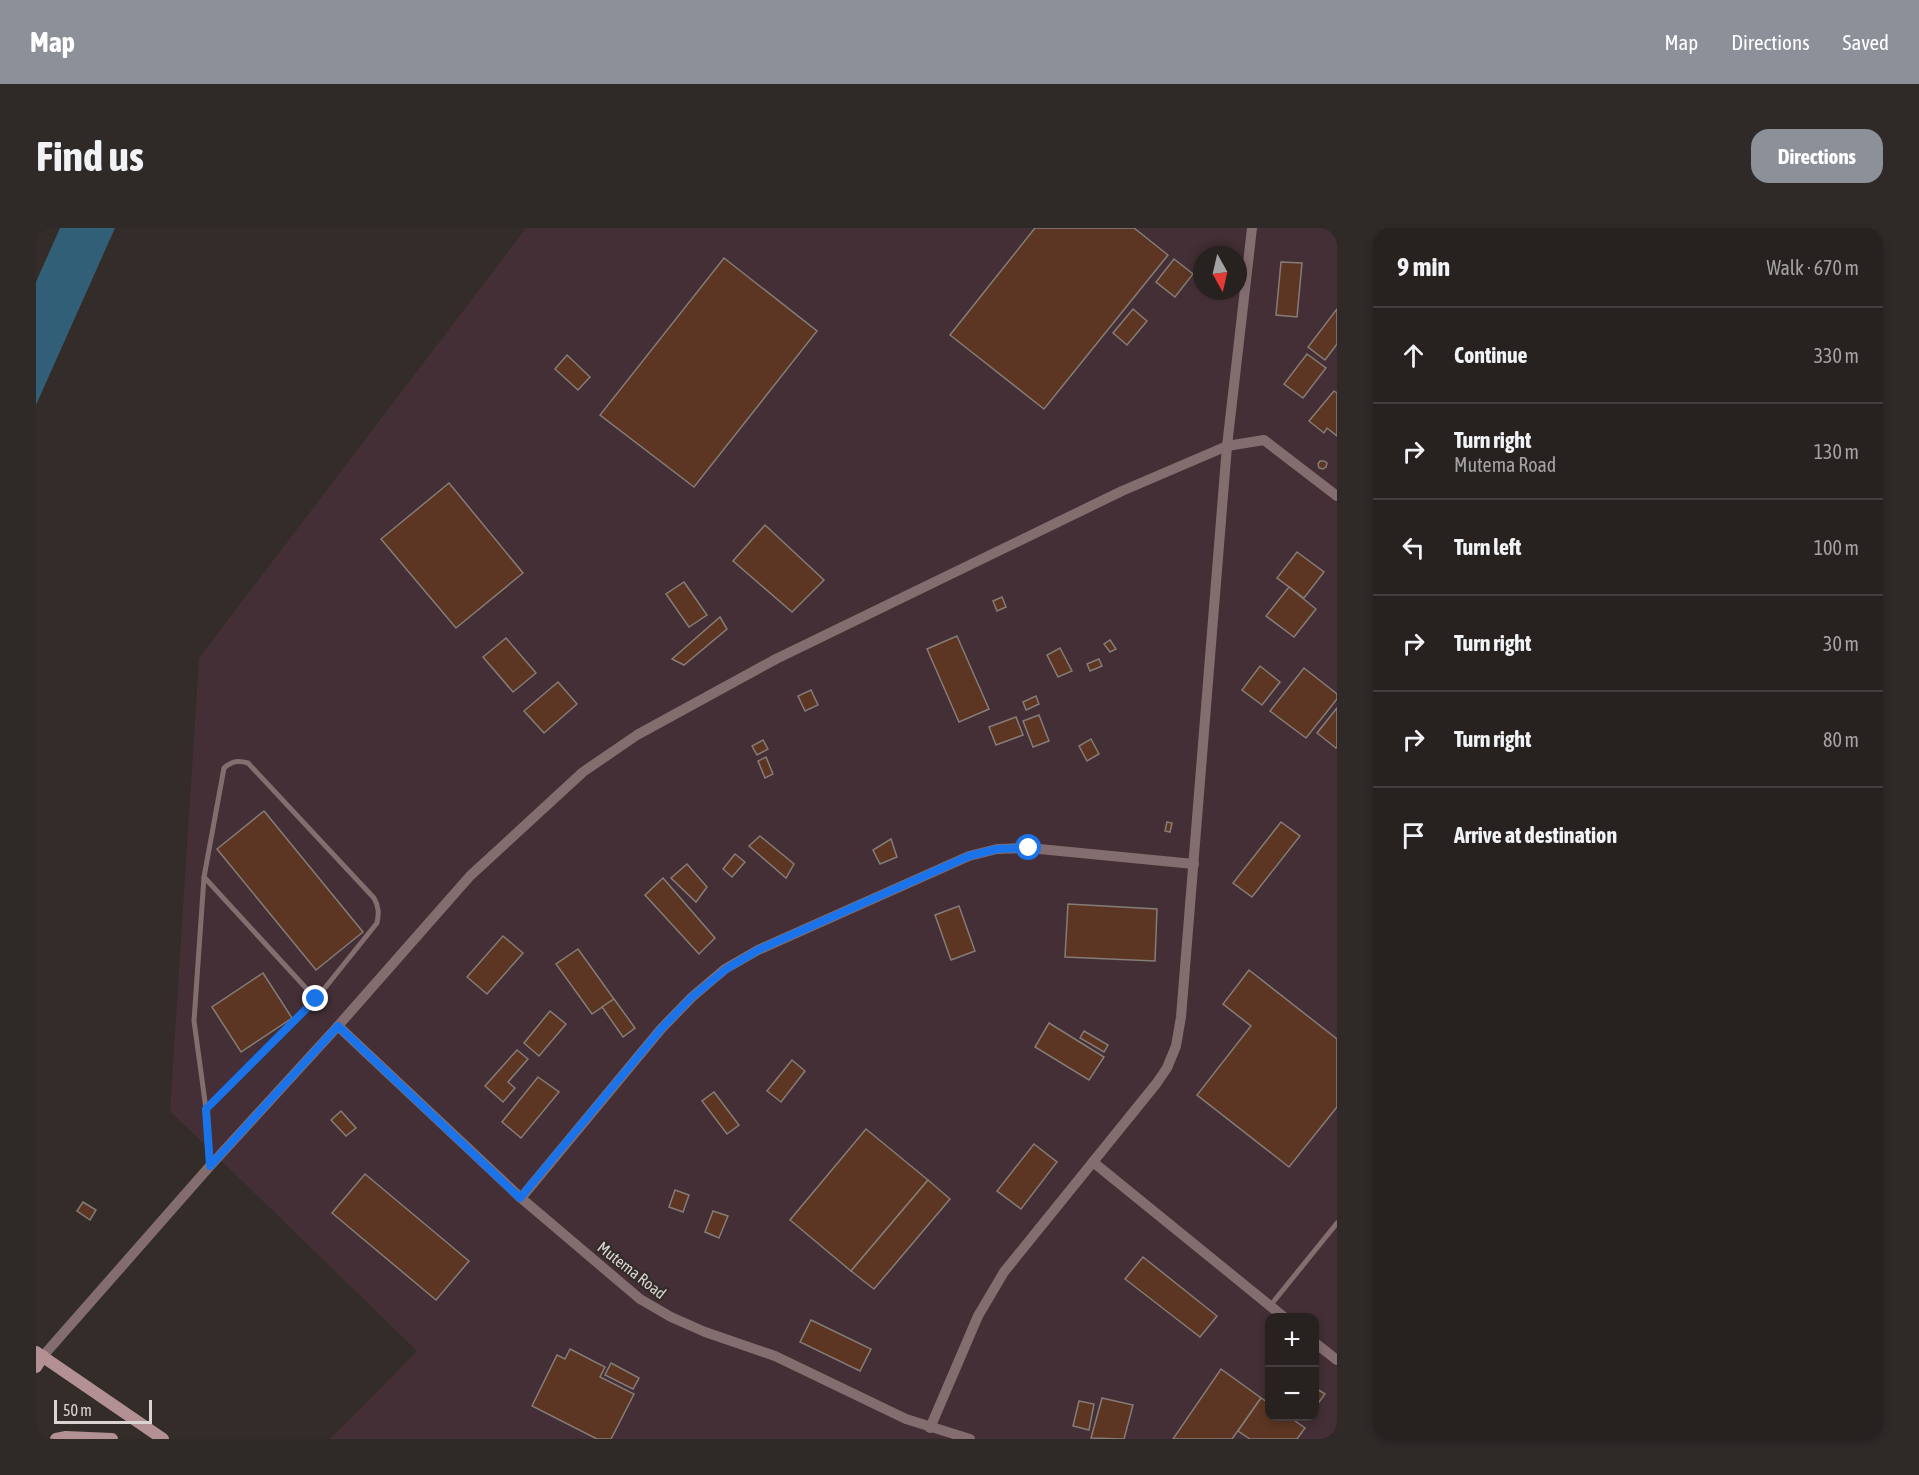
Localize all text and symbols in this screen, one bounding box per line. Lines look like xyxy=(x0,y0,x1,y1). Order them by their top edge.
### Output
text: Map xyxy=(30,26,75,58)
text: Map xyxy=(1664,30,1698,54)
text: Directions xyxy=(1731,30,1810,54)
text: Saved xyxy=(1843,30,1889,54)
button: Directions xyxy=(1751,129,1883,183)
text: Find us xyxy=(36,132,144,180)
north arrow xyxy=(1193,246,1247,300)
text: 9 min xyxy=(1397,252,1450,282)
text: Walk · 670 m xyxy=(1767,256,1859,279)
icon: ahead xyxy=(1397,339,1430,372)
text: Continue xyxy=(1454,342,1528,368)
text: 330 m xyxy=(1814,344,1859,367)
text: Turn right xyxy=(1454,427,1531,453)
icon: right xyxy=(1397,435,1430,468)
text: 130 m xyxy=(1814,440,1859,463)
text: Mutema Road xyxy=(1454,453,1556,476)
icon: left xyxy=(1397,531,1430,564)
text: Turn left xyxy=(1454,534,1521,560)
text: 100 m xyxy=(1814,536,1859,559)
icon: right xyxy=(1397,627,1430,660)
text: Turn right xyxy=(1454,630,1531,656)
text: 30 m xyxy=(1823,632,1859,655)
icon: right xyxy=(1397,723,1430,756)
text: Turn right xyxy=(1454,726,1531,752)
text: 80 m xyxy=(1823,728,1859,751)
icon: arrive xyxy=(1397,819,1430,852)
text: Arrive at destination xyxy=(1454,822,1617,848)
route start xyxy=(1015,834,1041,860)
route end xyxy=(302,985,328,1011)
street label: Mutema Road xyxy=(594,1238,670,1302)
map controls xyxy=(1265,1313,1319,1421)
button: + xyxy=(1265,1313,1319,1367)
button: − xyxy=(1265,1367,1319,1421)
scale bar xyxy=(54,1397,152,1424)
text: 50 m xyxy=(63,1401,92,1419)

